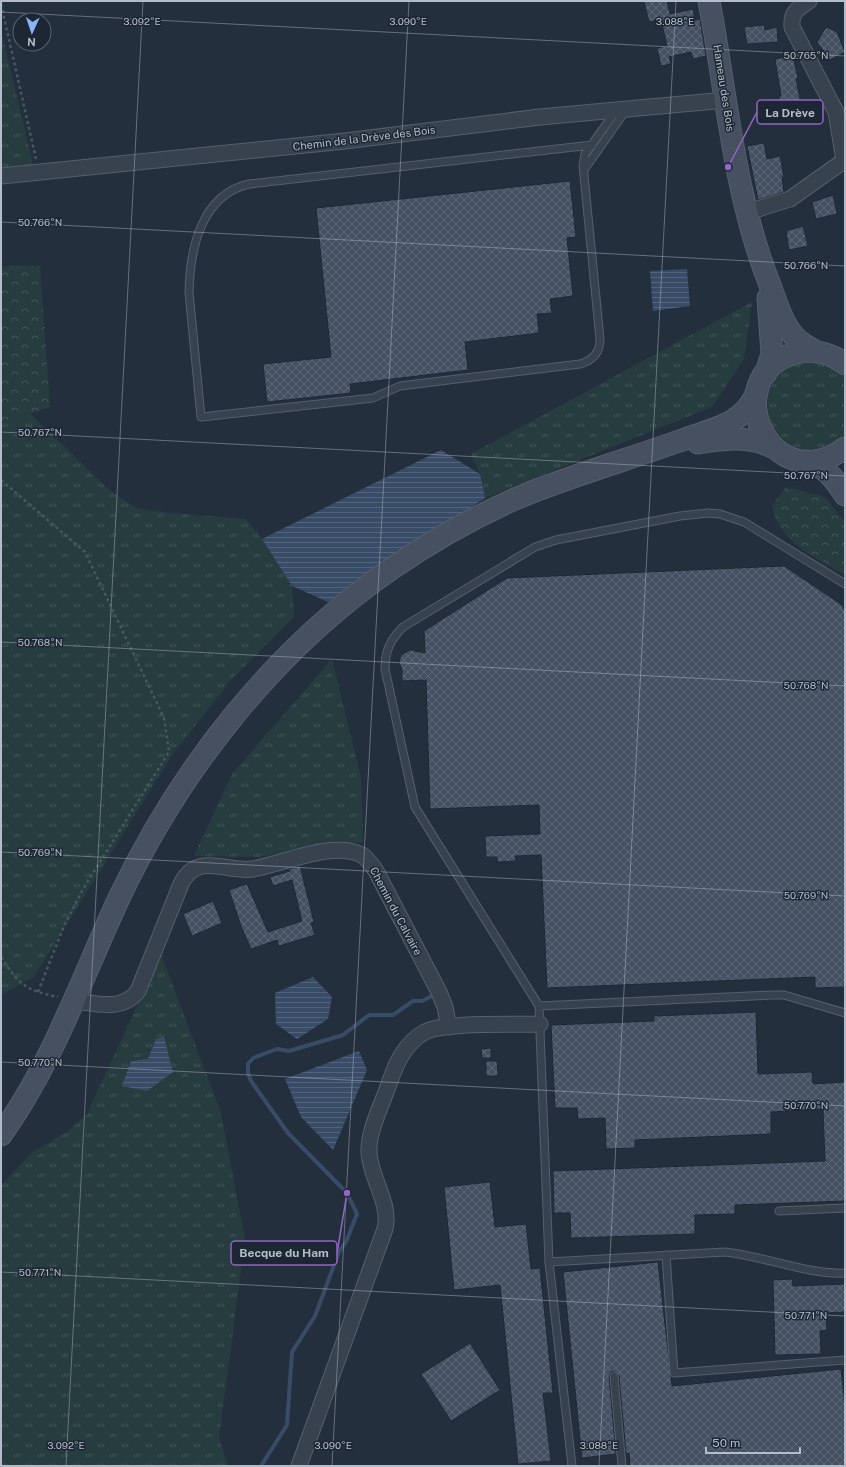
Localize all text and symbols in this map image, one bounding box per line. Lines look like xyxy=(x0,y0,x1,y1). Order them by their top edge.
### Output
north arrow xyxy=(12,12,52,52)
text: 3.092°E xyxy=(123,15,161,27)
text: 3.090°E xyxy=(389,15,427,27)
text: 3.088°E xyxy=(656,15,694,27)
text: N xyxy=(27,36,36,48)
street label: Hameau des Bois xyxy=(711,44,737,133)
text: 50.765°N xyxy=(784,49,828,61)
callout: La Drève xyxy=(757,100,823,124)
text: La Drève xyxy=(765,106,815,120)
street label: Chemin de la Drève des Bois xyxy=(292,123,436,153)
text: 50.766°N xyxy=(18,216,62,228)
text: 50.766°N xyxy=(784,259,828,271)
text: 50.767°N xyxy=(18,426,62,438)
text: 50.767°N xyxy=(784,469,828,481)
text: 50.768°N xyxy=(18,636,62,648)
text: 50.768°N xyxy=(784,679,828,691)
text: 50.769°N xyxy=(18,846,62,858)
street label: Chemin du Calvaire xyxy=(368,865,424,957)
text: 50.769°N xyxy=(784,889,828,901)
text: 50.770°N xyxy=(18,1056,62,1068)
text: 50.770°N xyxy=(784,1099,828,1111)
callout: Becque du Ham xyxy=(231,1241,337,1265)
text: Becque du Ham xyxy=(239,1246,329,1260)
text: 50.771°N xyxy=(19,1266,61,1278)
text: 50.771°N xyxy=(785,1309,827,1321)
scale bar xyxy=(706,1429,800,1455)
text: 50 m xyxy=(712,1436,740,1450)
text: 3.092°E xyxy=(47,1439,85,1451)
text: 3.090°E xyxy=(314,1439,352,1451)
text: 3.088°E xyxy=(580,1439,618,1451)

